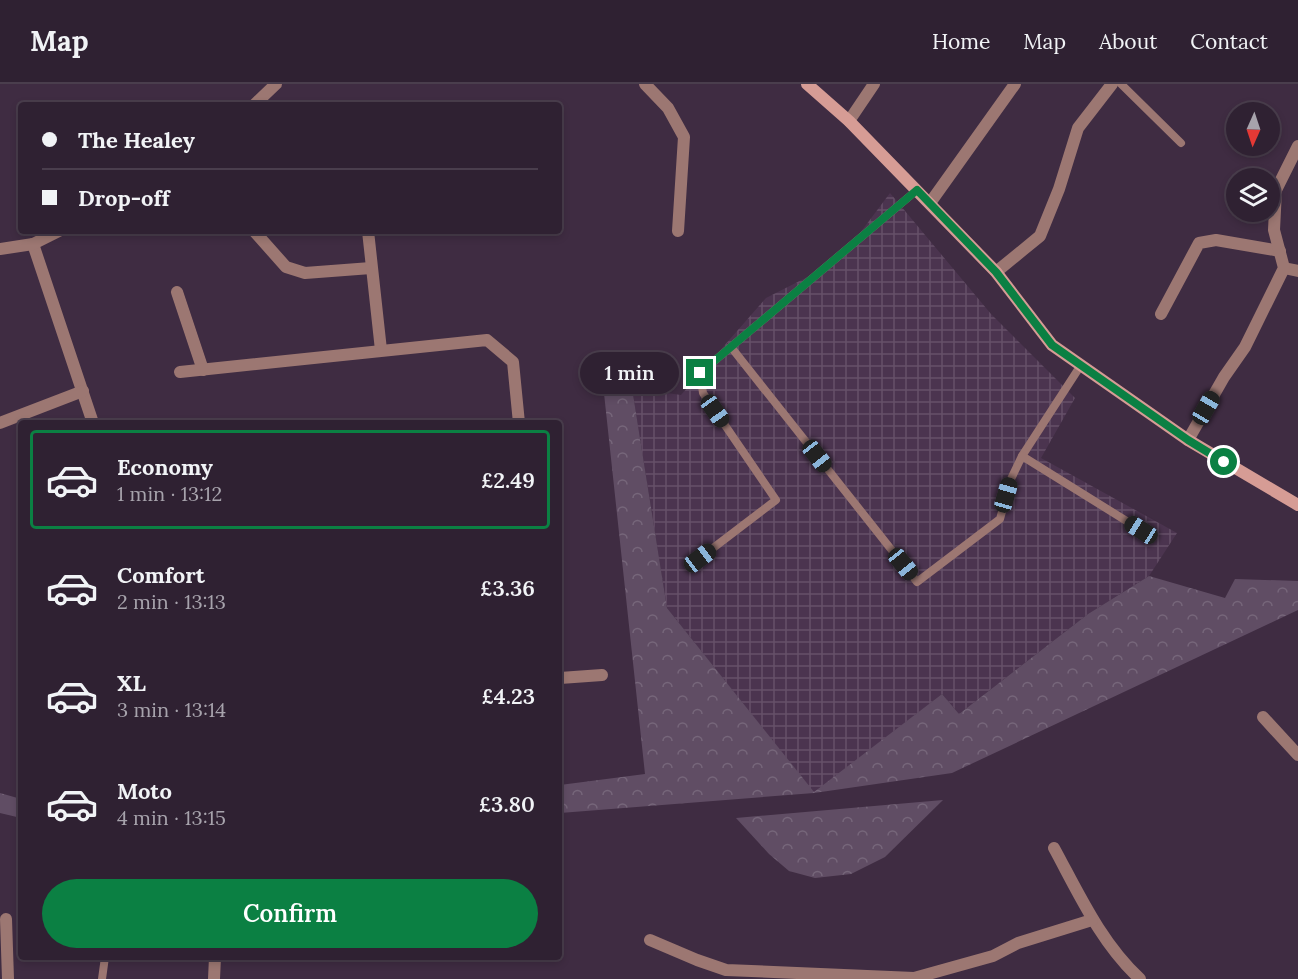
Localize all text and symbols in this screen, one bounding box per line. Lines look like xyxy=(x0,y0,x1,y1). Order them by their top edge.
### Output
text: Map xyxy=(30,23,89,59)
text: Home xyxy=(932,28,990,55)
text: Map xyxy=(1023,28,1066,55)
text: About xyxy=(1099,28,1157,55)
text: Contact xyxy=(1190,28,1268,55)
north arrow xyxy=(1226,102,1280,156)
map controls xyxy=(1226,102,1280,222)
text: The Healey xyxy=(78,126,195,154)
button: layers xyxy=(1226,168,1280,222)
text: Drop-off xyxy=(78,184,170,212)
callout: 1 min xyxy=(580,352,679,394)
route end xyxy=(686,359,713,386)
text: 1 min xyxy=(604,360,655,385)
car xyxy=(1189,388,1223,428)
car xyxy=(697,391,733,431)
car xyxy=(799,436,835,476)
route start xyxy=(1210,448,1237,475)
icon: car xyxy=(45,453,99,507)
text: Economy xyxy=(117,453,213,481)
text: £2.49 xyxy=(481,466,535,494)
car xyxy=(992,475,1020,515)
text: 1 min · 13:12 xyxy=(117,481,222,506)
car xyxy=(1121,513,1161,547)
car xyxy=(680,540,720,576)
car xyxy=(885,544,921,584)
icon: car xyxy=(45,561,99,615)
text: Comfort xyxy=(117,561,205,589)
text: £3.36 xyxy=(480,574,535,602)
text: 2 min · 13:13 xyxy=(117,589,226,614)
icon: car xyxy=(45,669,99,723)
text: XL xyxy=(117,669,146,697)
text: £4.23 xyxy=(481,682,535,710)
text: 3 min · 13:14 xyxy=(117,697,226,722)
icon: car xyxy=(45,777,99,831)
text: Moto xyxy=(117,777,172,805)
text: £3.80 xyxy=(479,790,535,818)
text: 4 min · 13:15 xyxy=(117,805,226,830)
button: Confirm xyxy=(42,879,538,948)

